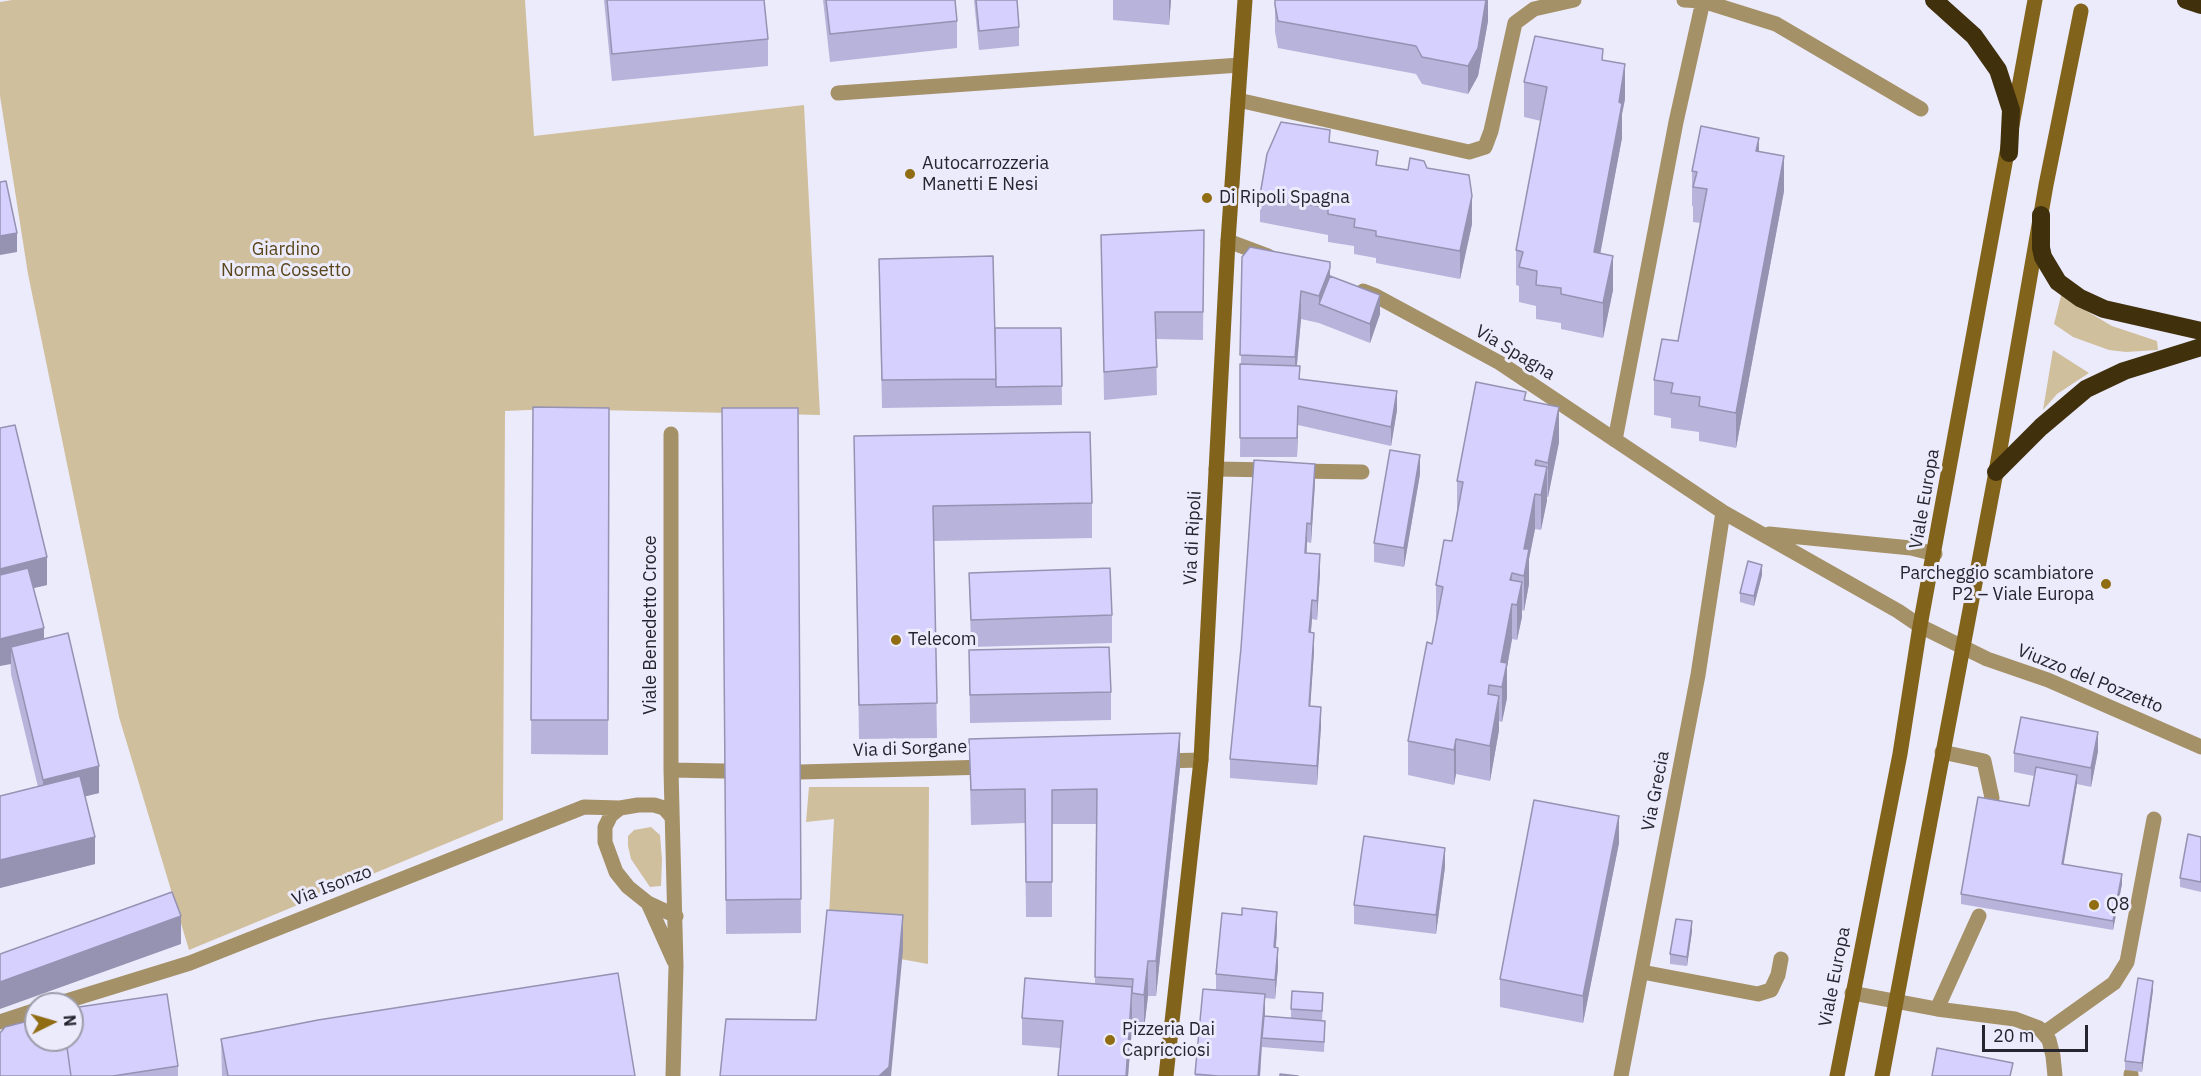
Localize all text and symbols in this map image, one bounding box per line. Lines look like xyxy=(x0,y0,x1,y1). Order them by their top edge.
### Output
place label: Autocarrozzeria Manetti E Nesi xyxy=(922,153,1049,195)
marker: Autocarrozzeria Manetti E Nesi xyxy=(903,167,917,181)
place label: Di Ripoli Spagna xyxy=(1219,187,1350,209)
marker: Di Ripoli Spagna xyxy=(1200,191,1214,205)
park label: Giardino Norma Cossetto xyxy=(221,239,351,282)
street label: Via Spagna xyxy=(1471,321,1559,385)
street label: Viale Europa xyxy=(1906,447,1944,551)
street label: Via di Ripoli xyxy=(1180,490,1206,586)
street label: Viale Benedetto Croce xyxy=(640,535,662,715)
place label: Parcheggio scambiatore P2 – Viale Europa xyxy=(1900,563,2094,606)
marker: Parcheggio scambiatore P2 – Viale Europa xyxy=(2099,577,2113,591)
place label: Telecom xyxy=(908,629,977,651)
marker: Telecom xyxy=(889,633,903,647)
street label: Viuzzo del Pozzetto xyxy=(2014,640,2166,718)
street label: Via di Sorgane xyxy=(852,736,968,762)
street label: Via Grecia xyxy=(1638,749,1674,833)
street label: Via Isonzo xyxy=(289,861,375,911)
place label: Q8 xyxy=(2106,894,2130,916)
marker: Q8 xyxy=(2087,898,2101,912)
street label: Viale Europa xyxy=(1815,925,1855,1029)
north arrow xyxy=(24,992,84,1052)
scale bar xyxy=(1985,1013,2092,1051)
text: N xyxy=(59,1014,80,1027)
place label: Pizzeria Dai Capricciosi xyxy=(1122,1019,1215,1062)
text: 20 m xyxy=(1993,1024,2035,1047)
marker: Pizzeria Dai Capricciosi xyxy=(1103,1033,1117,1047)

